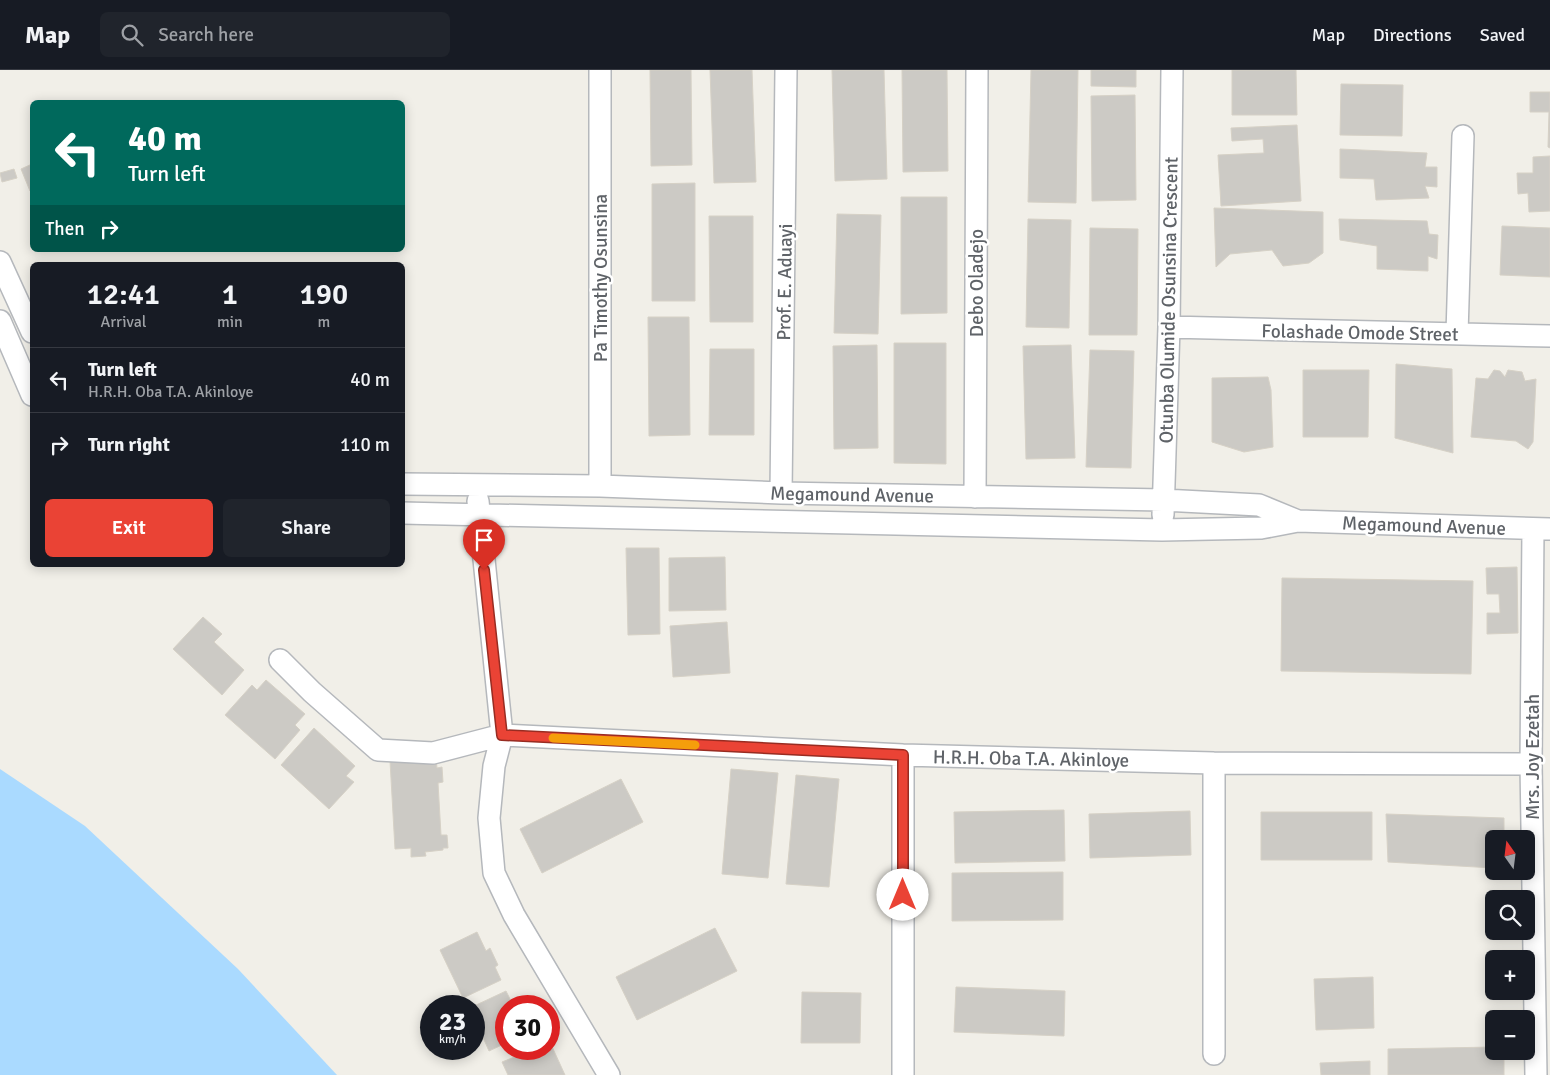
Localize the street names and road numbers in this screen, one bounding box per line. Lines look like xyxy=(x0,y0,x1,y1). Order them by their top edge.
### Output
street label: Otunba Olumide Osunsina Crescent xyxy=(1155,156,1184,444)
street label: Pa Timothy Osunsina xyxy=(589,194,613,362)
street label: Prof. E. Aduayi xyxy=(772,223,798,341)
street label: Debo Oladejo xyxy=(965,229,989,337)
street label: Folashade Omode Street xyxy=(1261,319,1459,347)
street label: Megamound Avenue xyxy=(770,482,934,508)
street label: Megamound Avenue xyxy=(1342,511,1506,541)
street label: Mrs. Joy Ezetah xyxy=(1521,694,1545,820)
street label: H.R.H. Oba T.A. Akinloye xyxy=(933,745,1129,773)

